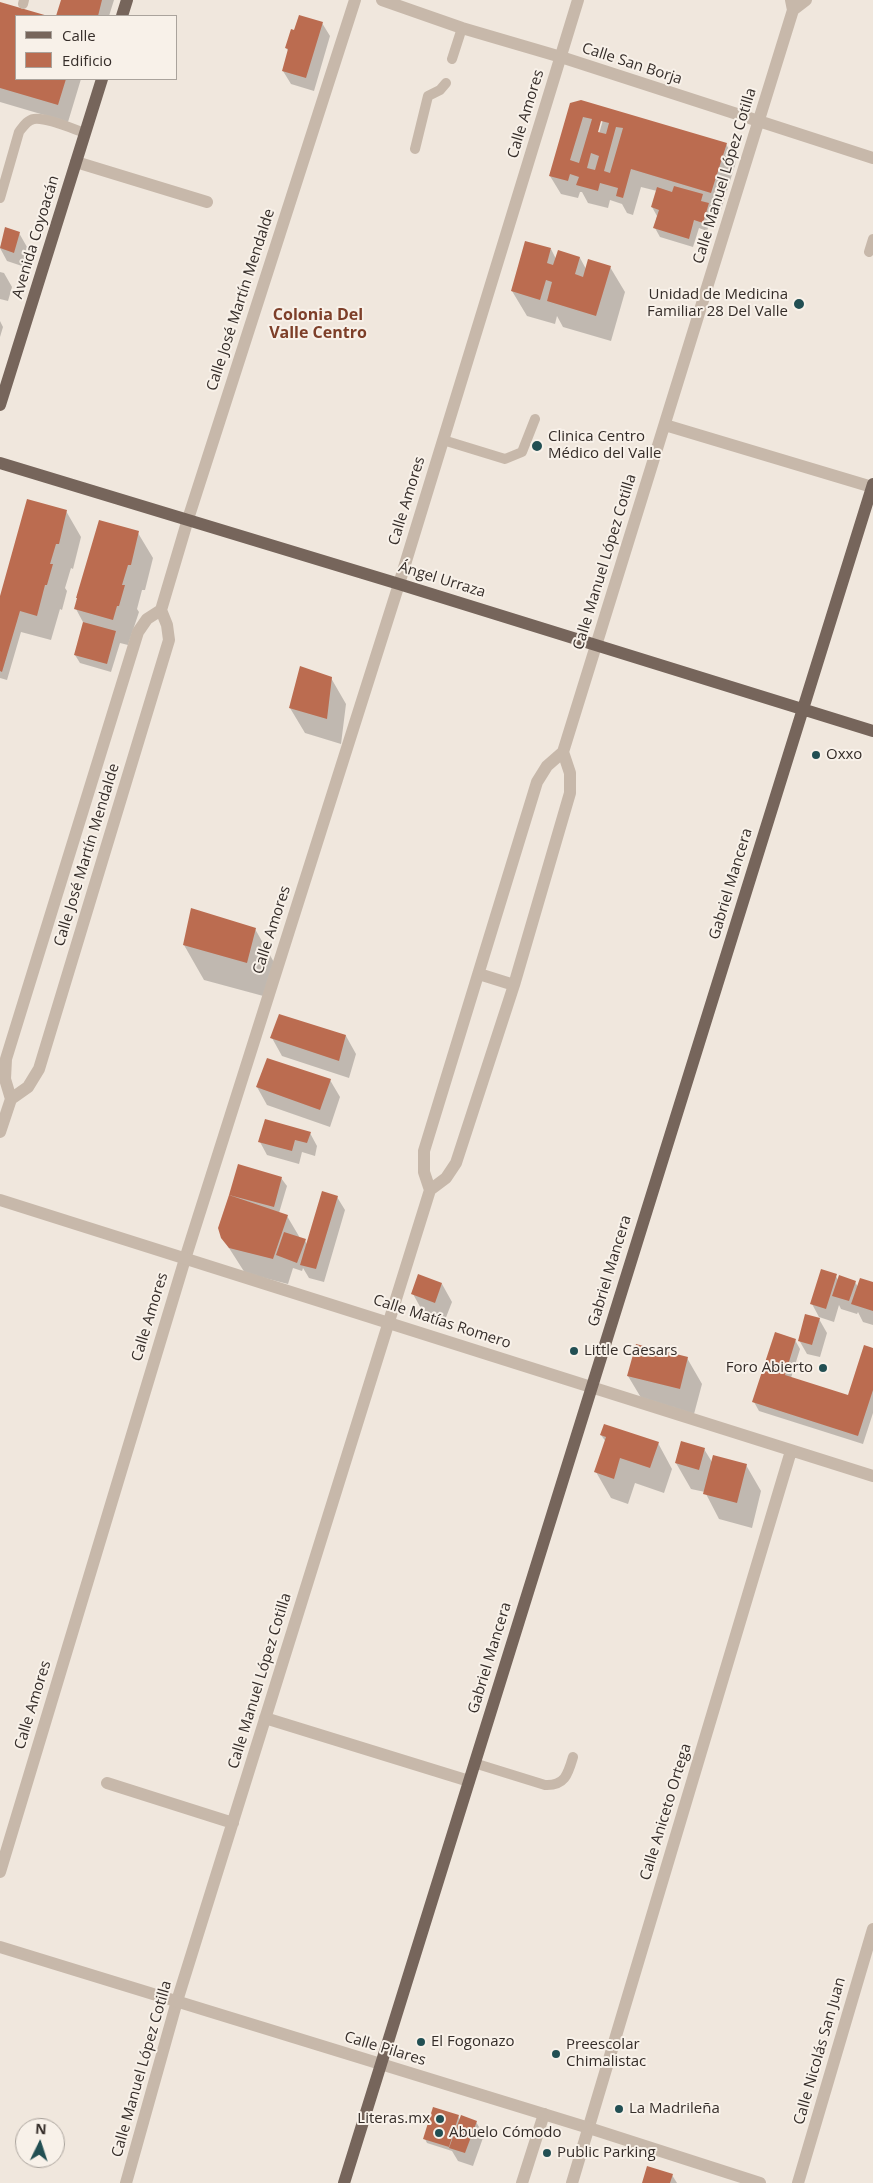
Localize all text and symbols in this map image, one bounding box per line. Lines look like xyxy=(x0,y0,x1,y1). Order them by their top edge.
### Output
legend xyxy=(15,15,178,80)
text: Calle xyxy=(62,25,96,45)
street label: Calle San Borja xyxy=(580,39,684,89)
text: Edificio xyxy=(62,50,112,70)
street label: Calle Amores xyxy=(504,67,548,161)
street label: Calle Manuel López Cotilla xyxy=(690,86,760,266)
street label: Avenida Coyoacán xyxy=(9,173,63,301)
street label: Calle José Martín Mendalde xyxy=(203,207,279,393)
place label: Unidad de Medicina Familiar 28 Del Valle xyxy=(647,286,788,321)
marker: Unidad de Medicina Familiar 28 Del Valle xyxy=(792,297,806,311)
district label: Colonia Del Valle Centro xyxy=(269,305,367,343)
place label: Clinica Centro Médico del Valle xyxy=(548,428,662,463)
marker: Clinica Centro Médico del Valle xyxy=(530,439,544,453)
street label: Calle Amores xyxy=(385,454,429,548)
street label: Calle Manuel López Cotilla xyxy=(570,472,640,652)
street label: Ángel Urraza xyxy=(396,558,488,602)
place label: Oxxo xyxy=(826,746,862,764)
marker: Oxxo xyxy=(810,749,822,761)
street label: Calle José Martín Mendalde xyxy=(51,761,123,949)
street label: Gabriel Mancera xyxy=(706,826,756,942)
street label: Calle Amores xyxy=(249,884,295,976)
street label: Gabriel Mancera xyxy=(585,1213,635,1329)
street label: Calle Amores xyxy=(128,1270,172,1364)
street label: Calle Matías Romero xyxy=(371,1291,513,1353)
place label: Little Caesars xyxy=(584,1342,677,1360)
marker: Little Caesars xyxy=(568,1345,580,1357)
place label: Foro Abierto xyxy=(726,1359,813,1377)
marker: Foro Abierto xyxy=(817,1362,829,1374)
street label: Calle Manuel López Cotilla xyxy=(225,1591,295,1771)
street label: Gabriel Mancera xyxy=(465,1600,515,1716)
street label: Calle Amores xyxy=(11,1658,55,1752)
street label: Calle Aniceto Ortega xyxy=(637,1741,695,1883)
street label: Calle Nicolás San Juan xyxy=(790,1975,850,2127)
street label: Calle Manuel López Cotilla xyxy=(108,1979,176,2159)
street label: Calle Pilares xyxy=(342,2028,428,2070)
place label: El Fogonazo xyxy=(431,2033,515,2051)
marker: El Fogonazo xyxy=(415,2036,427,2048)
place label: Preescolar Chimalistac xyxy=(566,2036,646,2071)
marker: Preescolar Chimalistac xyxy=(550,2048,562,2060)
place label: La Madrileña xyxy=(629,2100,720,2118)
marker: La Madrileña xyxy=(613,2103,625,2115)
place label: Literas.mx xyxy=(357,2110,430,2128)
marker: Literas.mx xyxy=(434,2113,446,2125)
north arrow xyxy=(15,2118,65,2168)
text: N xyxy=(35,2119,47,2138)
place label: Abuelo Cómodo xyxy=(449,2124,562,2142)
marker: Abuelo Cómodo xyxy=(433,2127,445,2139)
place label: Public Parking xyxy=(557,2144,656,2162)
marker: Public Parking xyxy=(541,2147,553,2159)

